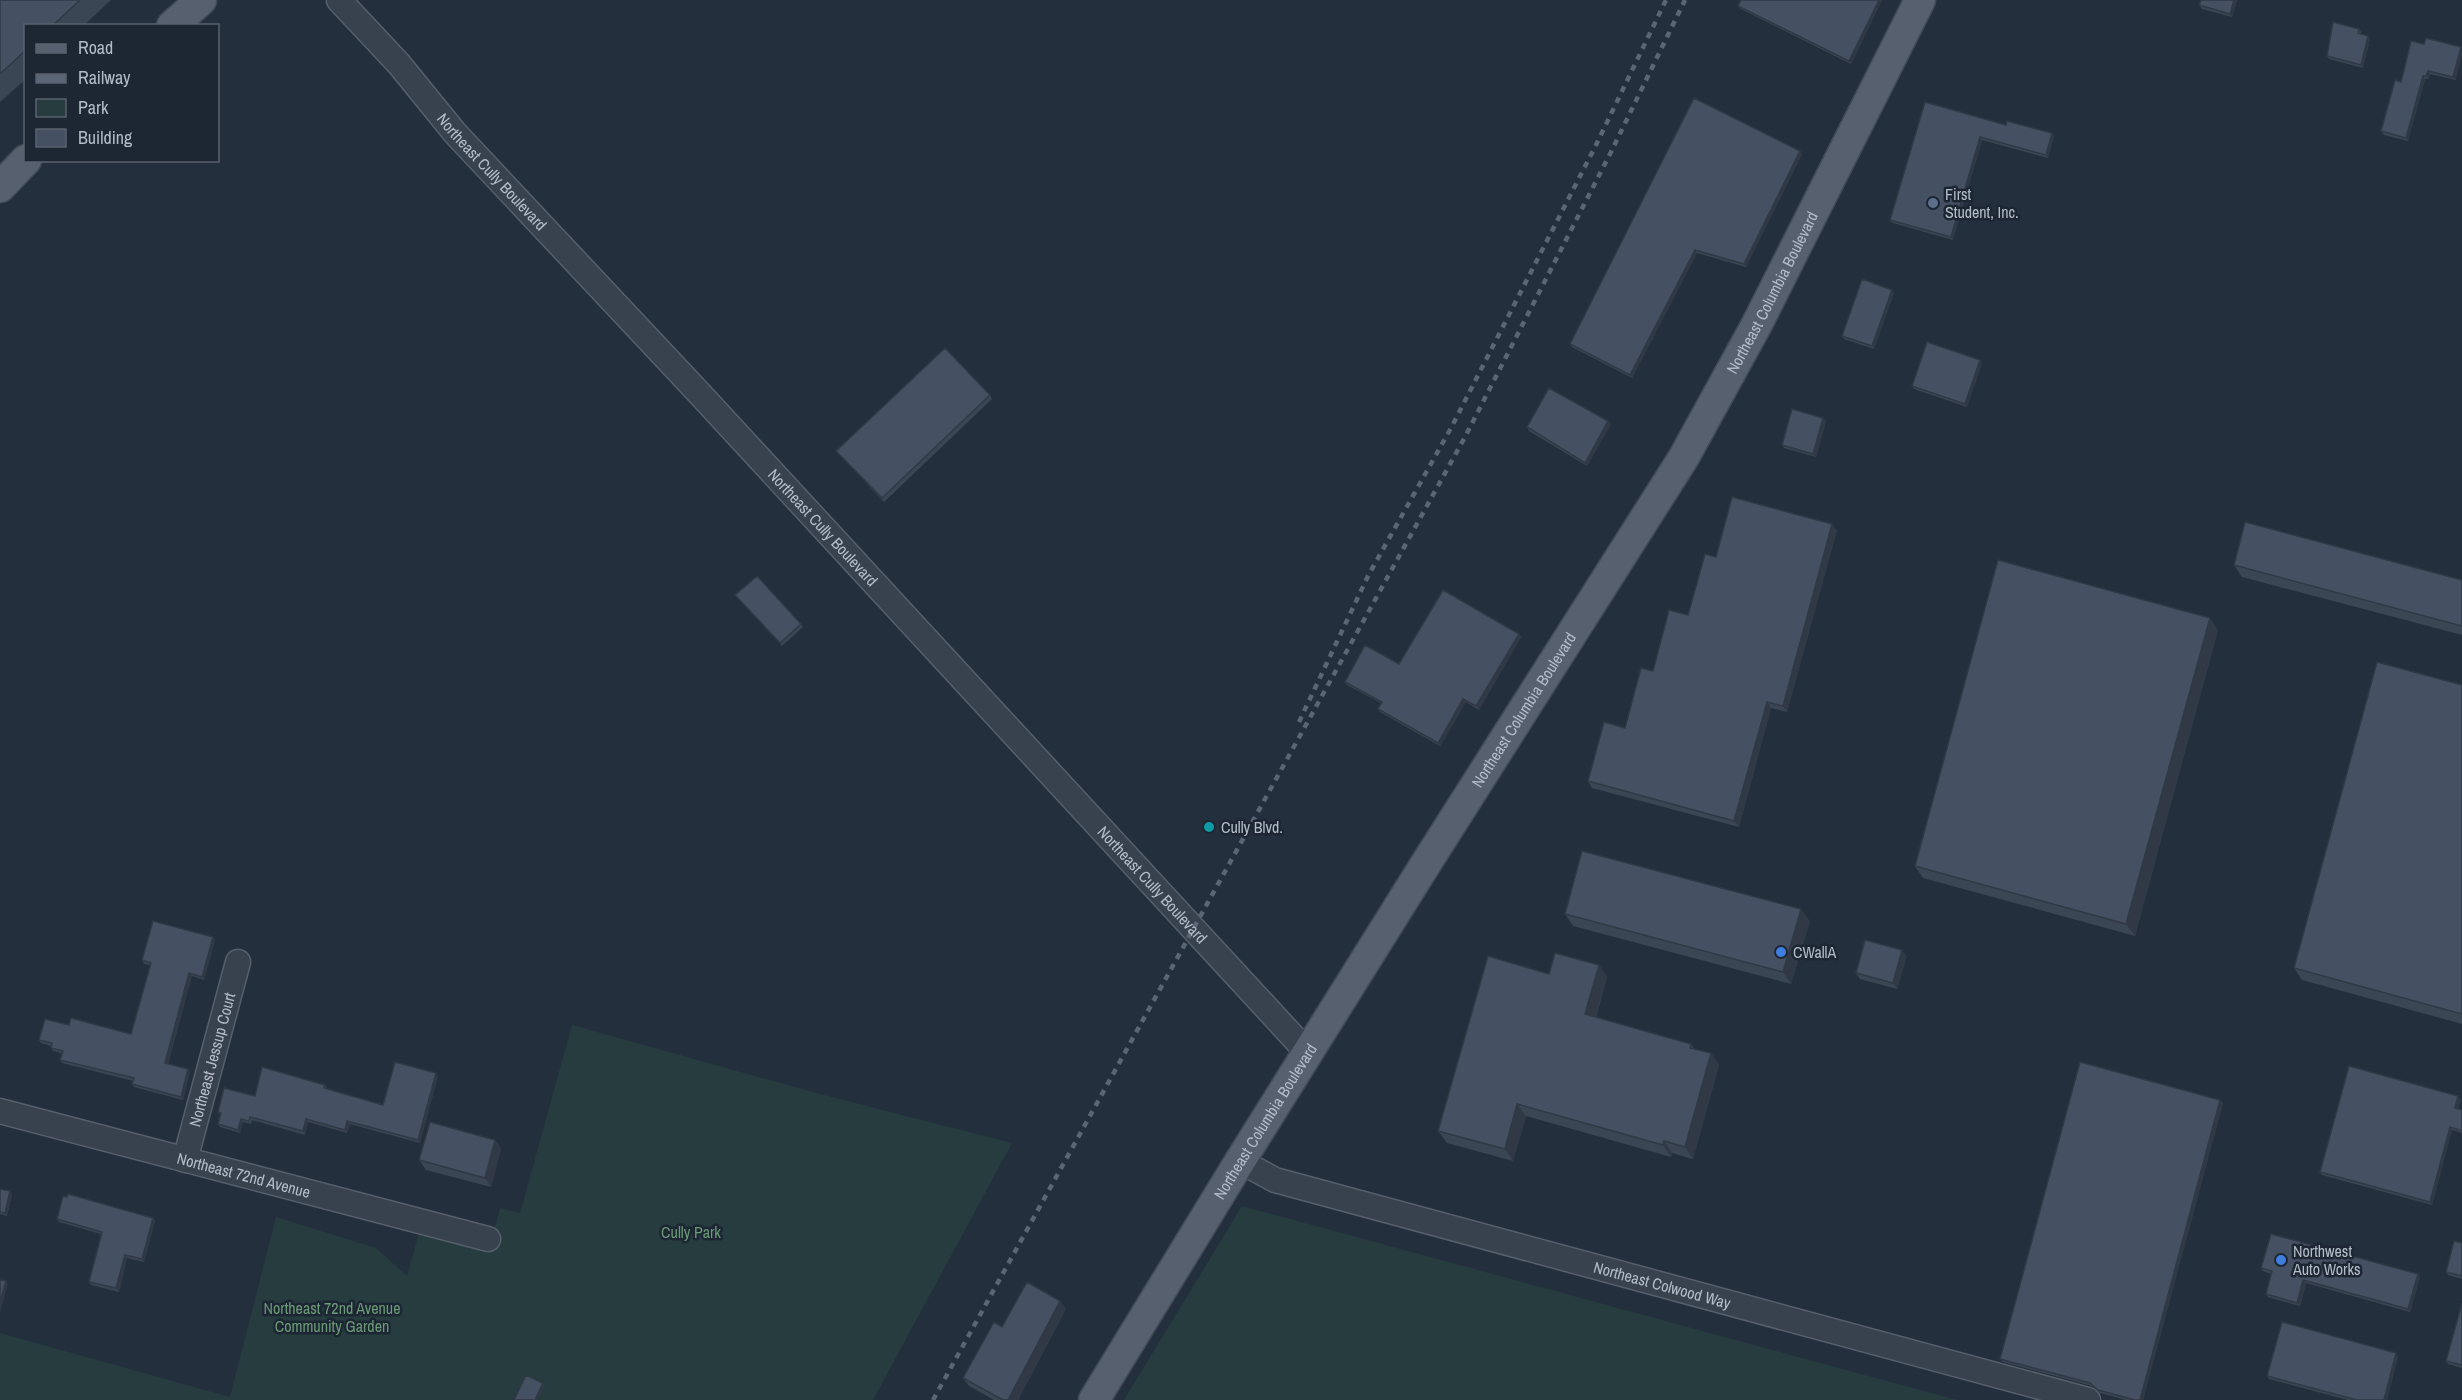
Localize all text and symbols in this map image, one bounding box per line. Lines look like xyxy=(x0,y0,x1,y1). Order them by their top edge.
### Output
legend xyxy=(24,24,219,162)
text: Road xyxy=(78,35,113,60)
text: Railway xyxy=(78,65,131,90)
text: Park xyxy=(78,95,109,120)
street label: Northeast Cully Boulevard xyxy=(432,108,552,235)
text: Building xyxy=(78,125,133,150)
place label: First Student, Inc. xyxy=(1945,183,2019,223)
marker: First Student, Inc. xyxy=(1926,196,1940,210)
street label: Northeast Columbia Boulevard xyxy=(1721,208,1823,377)
street label: Northeast Cully Boulevard xyxy=(763,464,883,591)
street label: Northeast Columbia Boulevard xyxy=(1466,628,1581,791)
place label: Cully Blvd. xyxy=(1221,816,1283,838)
marker: Cully Blvd. xyxy=(1202,820,1216,834)
street label: Northeast Cully Boulevard xyxy=(1093,821,1212,948)
place label: CWallA xyxy=(1793,941,1836,963)
marker: CWallA xyxy=(1774,945,1788,959)
street label: Northeast Jessup Court xyxy=(183,990,240,1129)
street label: Northeast Columbia Boulevard xyxy=(1208,1039,1322,1203)
street label: Northeast 72nd Avenue xyxy=(175,1147,313,1203)
park label: Cully Park xyxy=(661,1221,721,1243)
place label: Northwest Auto Works xyxy=(2292,1240,2361,1280)
marker: Northwest Auto Works xyxy=(2274,1253,2288,1267)
street label: Northeast Colwood Way xyxy=(1591,1256,1734,1314)
park label: Northeast 72nd Avenue Community Garden xyxy=(264,1297,400,1337)

